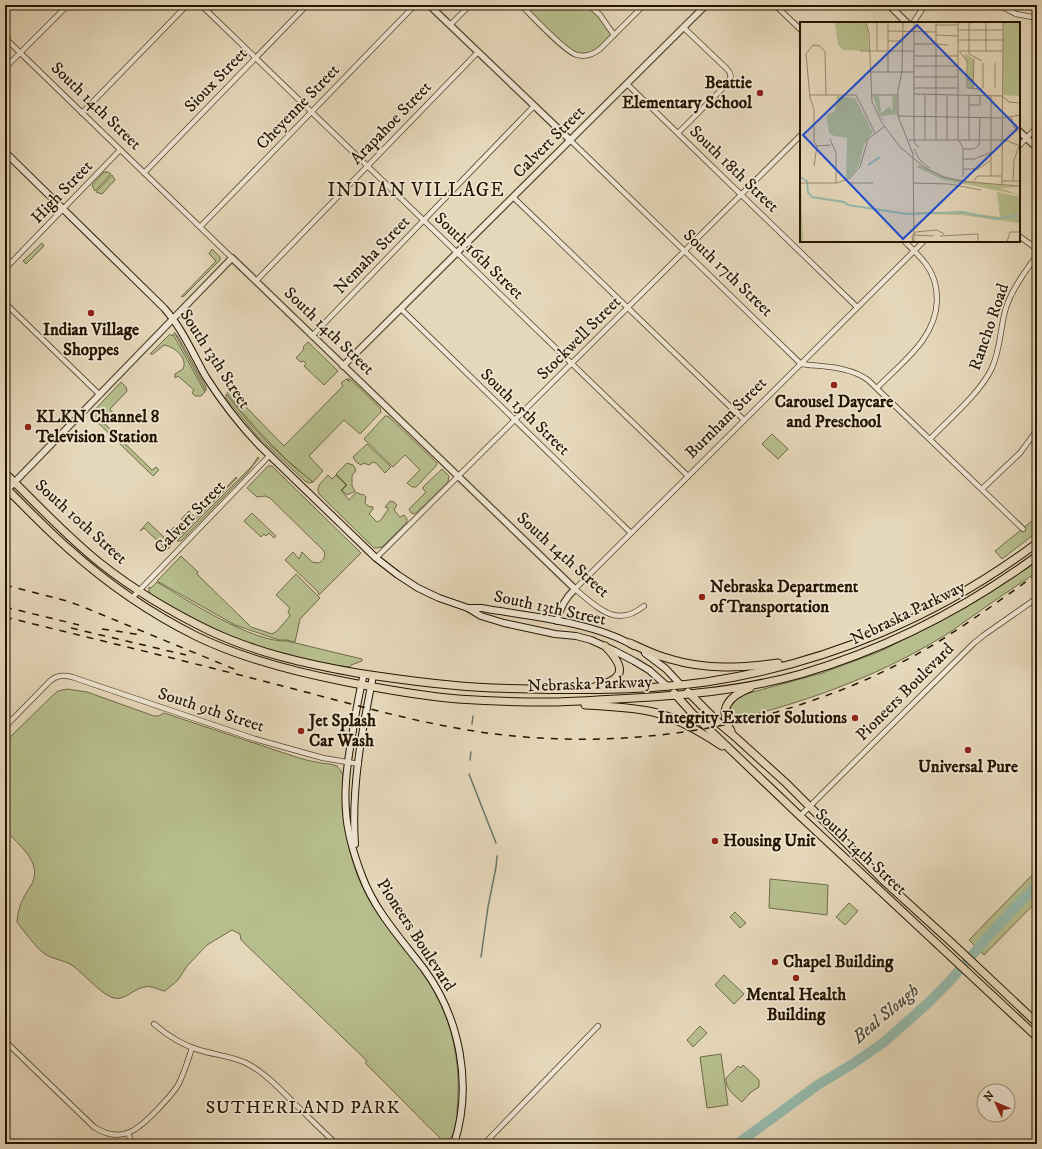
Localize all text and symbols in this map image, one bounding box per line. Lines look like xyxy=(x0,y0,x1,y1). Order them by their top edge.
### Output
inset map xyxy=(800,22,1020,242)
street label: Sioux Street xyxy=(180,42,253,117)
street label: South 14th Street xyxy=(46,57,146,155)
street label: Cheyenne Street xyxy=(252,59,345,155)
place label: Beattie Elementary School xyxy=(622,72,753,114)
street label: Arapahoe Street xyxy=(346,76,437,170)
marker: Beattie Elementary School xyxy=(755,88,765,98)
street label: Calvert Street xyxy=(508,101,590,183)
street label: South 18th Street xyxy=(685,121,784,218)
street label: High Street xyxy=(26,155,98,228)
district label: INDIAN VILLAGE xyxy=(327,179,505,202)
street label: South 16th Street xyxy=(429,208,529,305)
street label: Nemaha Street xyxy=(329,211,415,299)
street label: South 17th Street xyxy=(678,225,778,322)
street label: Rancho Road xyxy=(964,280,1014,373)
street label: South 14th Street xyxy=(279,282,379,380)
street label: Stockwell Street xyxy=(532,291,626,385)
street label: South 13th Street xyxy=(175,305,256,413)
marker: Indian Village Shoppes xyxy=(86,308,96,318)
place label: Indian Village Shoppes xyxy=(43,319,139,361)
street label: South 15th Street xyxy=(476,364,575,461)
street label: Burnham Street xyxy=(680,372,772,464)
marker: Carousel Daycare and Preschool xyxy=(829,380,839,390)
place label: Carousel Daycare and Preschool xyxy=(775,391,893,433)
place label: KLKN Channel 8 Television Station xyxy=(35,406,160,448)
marker: KLKN Channel 8 Television Station xyxy=(23,422,33,432)
street label: South 10th Street xyxy=(30,475,132,570)
street label: Calvert Street xyxy=(150,475,231,558)
street label: South 14th Street xyxy=(512,507,614,603)
street label: Nebraska Parkway xyxy=(847,575,970,650)
place label: Nebraska Department of Transportation xyxy=(710,576,859,618)
street label: South 13th Street xyxy=(492,585,609,631)
marker: Nebraska Department of Transportation xyxy=(697,592,707,602)
street label: Pioneers Boulevard xyxy=(851,638,959,746)
street label: Nebraska Parkway xyxy=(527,671,654,697)
street label: South 9th Street xyxy=(155,683,267,738)
place label: Integrity Exterior Solutions xyxy=(658,707,847,729)
place label: Jet Splash Car Wash xyxy=(307,710,376,752)
marker: Integrity Exterior Solutions xyxy=(850,713,860,723)
marker: Jet Splash Car Wash xyxy=(296,726,306,736)
marker: Universal Pure xyxy=(963,745,973,755)
place label: Universal Pure xyxy=(918,756,1018,778)
street label: South 14th Street xyxy=(810,804,912,901)
place label: Housing Unit xyxy=(723,830,816,852)
marker: Housing Unit xyxy=(710,836,720,846)
street label: Pioneers Boulevard xyxy=(371,875,461,996)
place label: Chapel Building xyxy=(783,951,894,973)
marker: Chapel Building xyxy=(770,957,780,967)
marker: Mental Health Building xyxy=(791,973,801,983)
water label: Beal Slough xyxy=(847,980,924,1049)
place label: Mental Health Building xyxy=(746,984,846,1026)
north arrow xyxy=(976,1083,1016,1123)
text: N xyxy=(981,1089,998,1105)
district label: SUTHERLAND PARK xyxy=(206,1097,400,1119)

